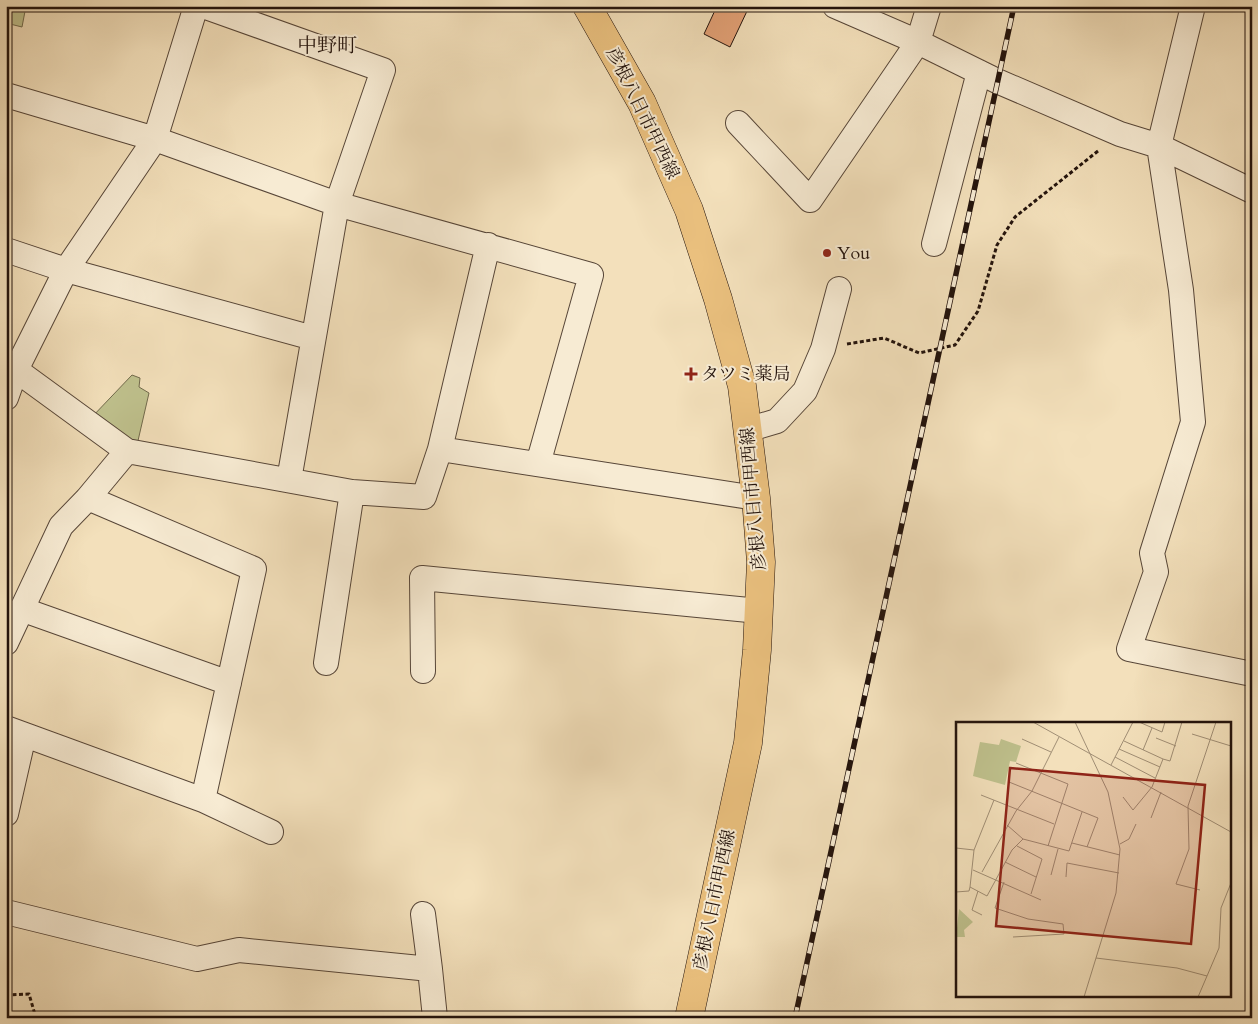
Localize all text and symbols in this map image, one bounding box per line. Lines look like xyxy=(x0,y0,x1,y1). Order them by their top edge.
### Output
district label: 中野町 xyxy=(297,32,357,59)
street label: 彦根八日市甲西線 xyxy=(600,43,685,183)
place label: You xyxy=(837,241,870,266)
marker: You xyxy=(821,247,833,259)
place label: タツミ薬局 xyxy=(701,362,790,387)
marker: タツミ薬局 xyxy=(685,368,697,380)
street label: 彦根八日市甲西線 xyxy=(735,426,772,572)
inset map xyxy=(956,722,1230,996)
street label: 彦根八日市甲西線 xyxy=(687,827,742,973)

